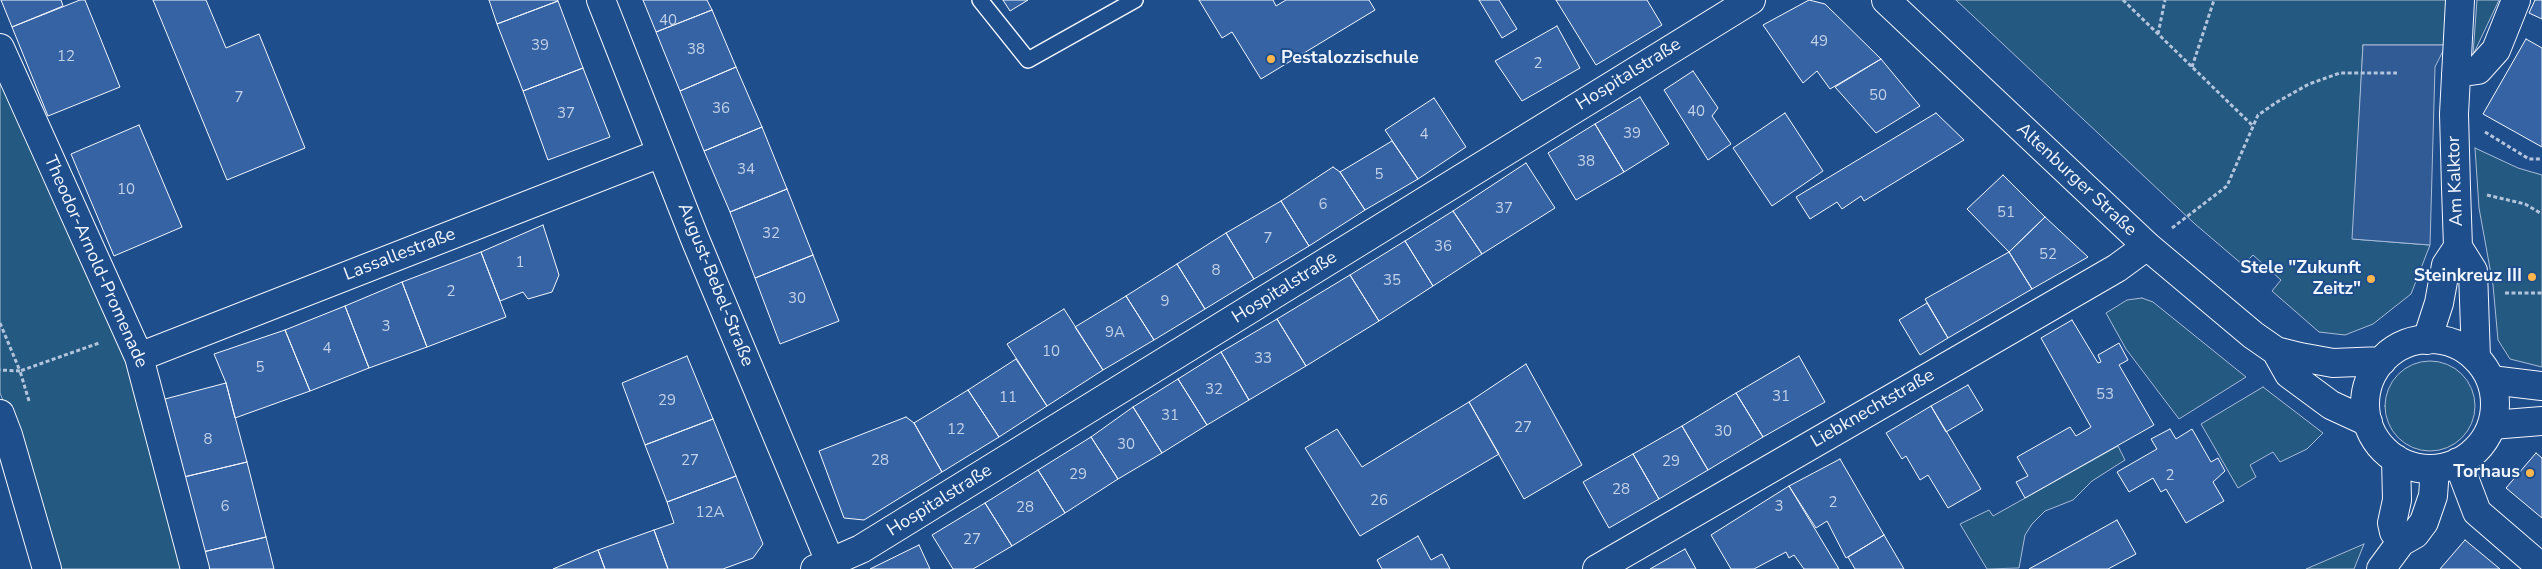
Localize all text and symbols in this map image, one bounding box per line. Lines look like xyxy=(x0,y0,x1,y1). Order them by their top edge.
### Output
house number: 40 xyxy=(659,12,677,30)
house number: 49 xyxy=(1810,33,1828,51)
street label: Hospitalstraße xyxy=(1573,34,1685,116)
house number: 39 xyxy=(531,37,549,55)
house number: 38 xyxy=(687,41,705,59)
house number: 12 xyxy=(57,48,75,66)
place label: Pestalozzischule xyxy=(1281,48,1419,70)
marker: Pestalozzischule xyxy=(1265,53,1277,65)
house number: 2 xyxy=(1534,55,1542,73)
house number: 50 xyxy=(1869,87,1887,105)
house number: 7 xyxy=(235,89,243,107)
house number: 36 xyxy=(712,100,730,118)
house number: 40 xyxy=(1687,103,1705,121)
house number: 37 xyxy=(557,105,575,123)
street label: Altenburger Straße xyxy=(2011,119,2141,241)
house number: 39 xyxy=(1623,125,1641,143)
house number: 4 xyxy=(1420,126,1428,144)
street label: Am Kalktor xyxy=(2444,135,2468,227)
street label: Theodor-Arnold-Promenade xyxy=(38,153,152,371)
house number: 38 xyxy=(1577,153,1595,171)
house number: 34 xyxy=(737,161,755,179)
house number: 5 xyxy=(1375,166,1383,184)
house number: 10 xyxy=(117,181,135,199)
house number: 6 xyxy=(1319,196,1327,214)
street label: August-Bebel-Straße xyxy=(672,200,758,370)
house number: 37 xyxy=(1495,200,1513,218)
house number: 51 xyxy=(1997,204,2015,222)
street label: Lassallestraße xyxy=(341,224,459,286)
house number: 32 xyxy=(762,225,780,243)
house number: 7 xyxy=(1264,230,1272,248)
house number: 36 xyxy=(1434,238,1452,256)
house number: 52 xyxy=(2039,246,2057,264)
street label: Hospitalstraße xyxy=(1229,247,1341,329)
house number: 1 xyxy=(516,254,524,272)
place label: Stele "Zukunft Zeitz" xyxy=(2240,258,2361,300)
house number: 8 xyxy=(1212,262,1220,280)
place label: Steinkreuz III xyxy=(2414,266,2522,288)
marker: Steinkreuz III xyxy=(2526,271,2538,283)
house number: 35 xyxy=(1383,272,1401,290)
marker: Stele "Zukunft Zeitz" xyxy=(2365,273,2377,285)
house number: 2 xyxy=(447,283,455,301)
house number: 30 xyxy=(788,290,806,308)
house number: 9 xyxy=(1161,293,1169,311)
house number: 3 xyxy=(382,318,390,336)
house number: 9A xyxy=(1105,324,1125,342)
house number: 4 xyxy=(323,340,331,358)
house number: 10 xyxy=(1042,343,1060,361)
house number: 33 xyxy=(1254,350,1272,368)
house number: 5 xyxy=(256,359,264,377)
street label: Liebknechtstraße xyxy=(1807,365,1939,453)
house number: 32 xyxy=(1205,381,1223,399)
house number: 53 xyxy=(2096,386,2114,404)
house number: 31 xyxy=(1772,388,1790,406)
house number: 11 xyxy=(999,389,1017,407)
house number: 29 xyxy=(658,392,676,410)
house number: 31 xyxy=(1161,407,1179,425)
house number: 27 xyxy=(1514,419,1532,437)
house number: 12 xyxy=(947,421,965,439)
house number: 30 xyxy=(1714,423,1732,441)
house number: 8 xyxy=(204,431,212,449)
house number: 30 xyxy=(1117,436,1135,454)
house number: 27 xyxy=(681,452,699,470)
house number: 28 xyxy=(871,452,889,470)
house number: 29 xyxy=(1662,453,1680,471)
street label: Hospitalstraße xyxy=(884,460,996,542)
place label: Torhaus xyxy=(2453,462,2520,484)
house number: 29 xyxy=(1069,466,1087,484)
house number: 2 xyxy=(2166,467,2174,485)
marker: Torhaus xyxy=(2524,467,2536,479)
house number: 28 xyxy=(1612,481,1630,499)
house number: 26 xyxy=(1370,492,1388,510)
house number: 2 xyxy=(1829,494,1837,512)
house number: 6 xyxy=(221,498,229,516)
house number: 3 xyxy=(1775,498,1783,516)
house number: 28 xyxy=(1016,499,1034,517)
house number: 12A xyxy=(696,504,724,522)
house number: 27 xyxy=(963,531,981,549)

